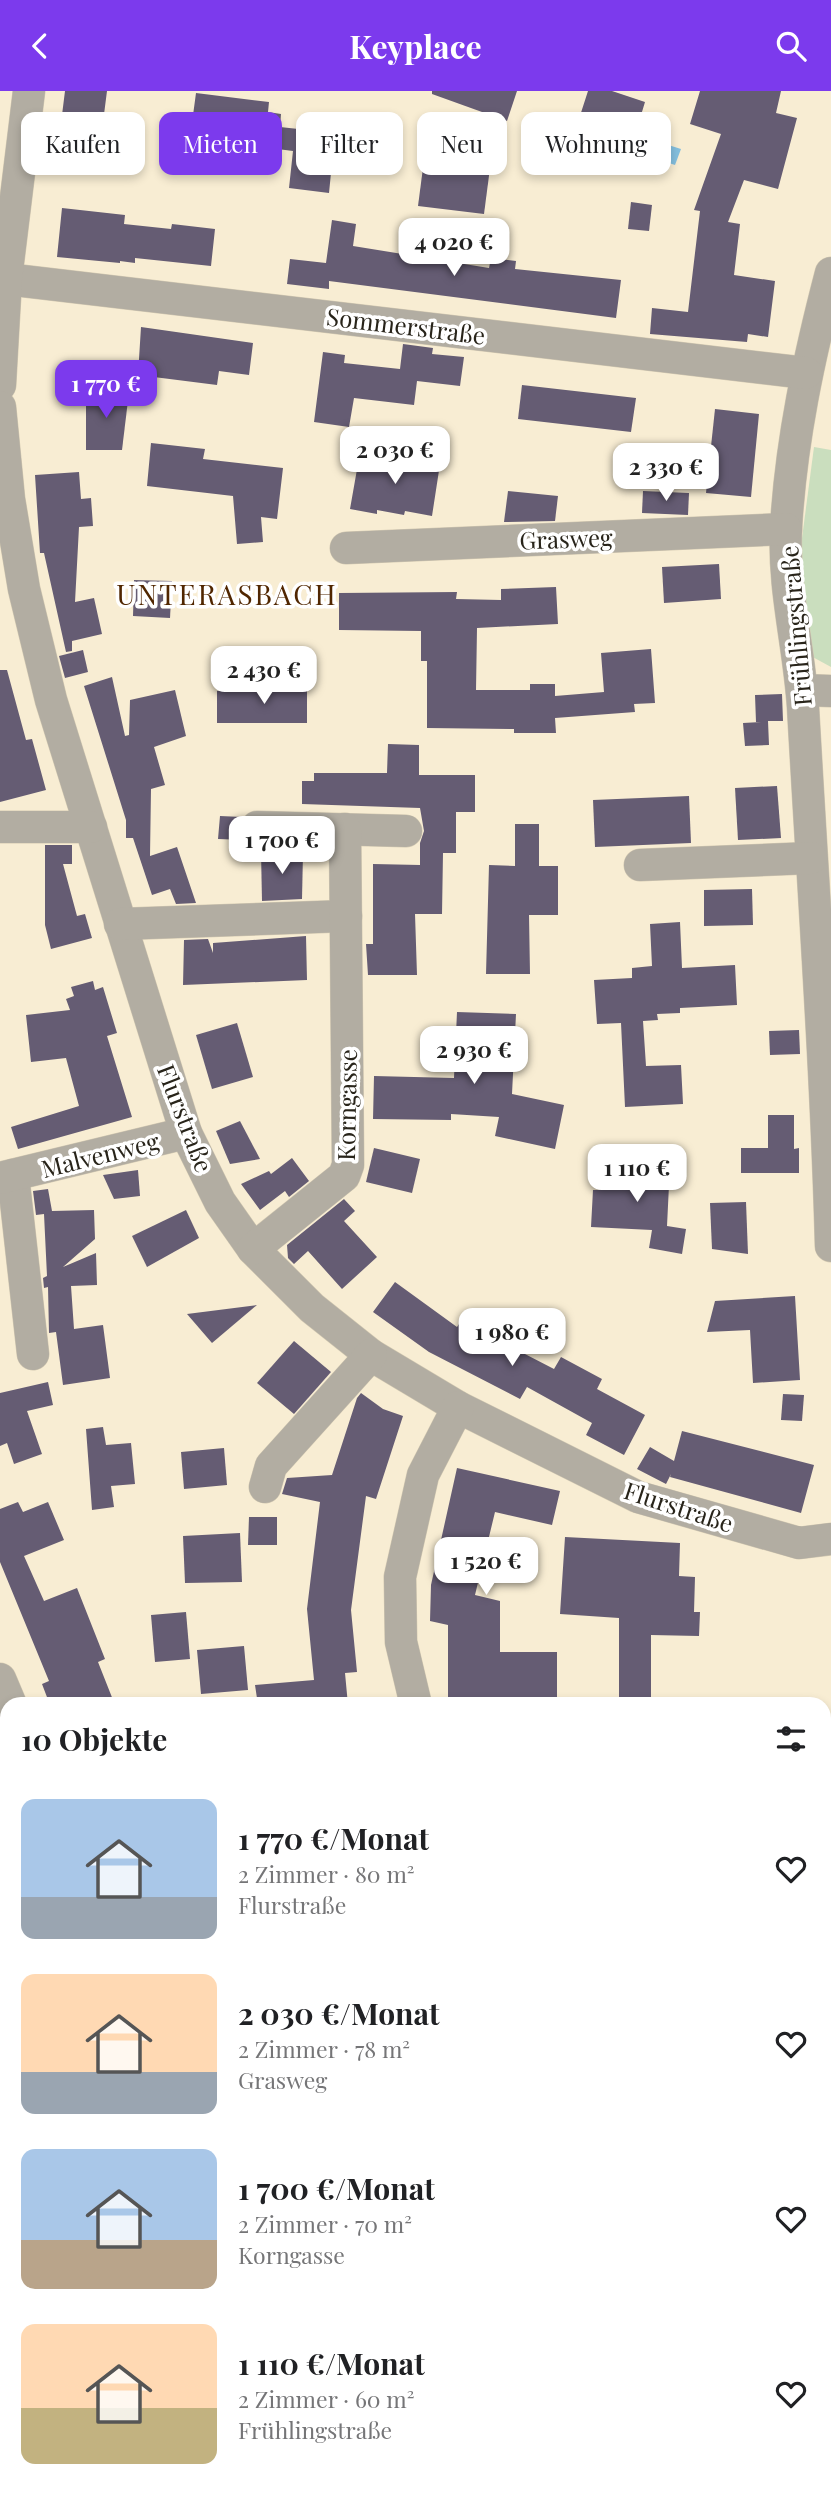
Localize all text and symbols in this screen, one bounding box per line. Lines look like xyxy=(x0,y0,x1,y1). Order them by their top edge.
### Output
text: Keyplace xyxy=(349,24,482,67)
icon: back xyxy=(21,27,59,65)
icon: search xyxy=(772,27,810,65)
chip: Kaufen xyxy=(21,112,145,175)
chip: Mieten xyxy=(159,112,282,175)
chip: Filter xyxy=(296,112,403,175)
chip: Neu xyxy=(417,112,507,175)
chip: Wohnung xyxy=(521,112,671,175)
pin: 4 020 € xyxy=(389,219,519,278)
text: 4 020 € xyxy=(414,225,494,256)
street label: Sommerstraße xyxy=(325,299,487,351)
pin: 1 770 € xyxy=(41,361,171,420)
text: 1 770 € xyxy=(71,367,141,398)
pin: 2 030 € xyxy=(330,427,460,486)
text: 2 030 € xyxy=(356,433,434,464)
pin: 2 330 € xyxy=(601,443,731,503)
text: 2 330 € xyxy=(629,450,703,481)
street label: Grasweg xyxy=(519,520,614,556)
street label: Frühlingstraße xyxy=(772,544,818,708)
district label: UNTERASBACH xyxy=(116,575,338,612)
pin: 2 430 € xyxy=(199,647,329,706)
text: 2 430 € xyxy=(227,653,301,684)
pin: 1 700 € xyxy=(217,817,347,876)
text: 1 700 € xyxy=(245,823,319,854)
pin: 2 930 € xyxy=(409,1027,539,1086)
text: 2 930 € xyxy=(436,1033,512,1064)
street label: Korngasse xyxy=(329,1049,363,1161)
street label: Flurstraße xyxy=(151,1060,221,1176)
street label: Malvenweg xyxy=(38,1124,163,1184)
pin: 1 110 € xyxy=(572,1145,702,1204)
text: 1 110 € xyxy=(604,1151,670,1182)
pin: 1 980 € xyxy=(447,1309,577,1368)
text: 1 980 € xyxy=(475,1315,549,1346)
street label: Flurstraße xyxy=(620,1473,738,1539)
pin: 1 520 € xyxy=(421,1537,551,1597)
text: 1 520 € xyxy=(450,1544,522,1575)
text: 10 Objekte xyxy=(21,1719,167,1759)
icon: filters xyxy=(772,1720,810,1758)
text: 1 770 €/Monat xyxy=(238,1818,429,1858)
icon: home xyxy=(77,1827,161,1911)
icon: heart xyxy=(772,1850,810,1888)
text: 2 Zimmer · 80 m² xyxy=(238,1858,415,1889)
text: Flurstraße xyxy=(238,1889,346,1920)
text: 2 030 €/Monat xyxy=(238,1993,440,2033)
icon: home xyxy=(77,2002,161,2086)
icon: heart xyxy=(772,2025,810,2063)
text: 2 Zimmer · 78 m² xyxy=(238,2033,410,2064)
text: Grasweg xyxy=(238,2064,327,2095)
text: 1 700 €/Monat xyxy=(238,2168,435,2208)
icon: home xyxy=(77,2177,161,2261)
icon: heart xyxy=(772,2200,810,2238)
text: 2 Zimmer · 70 m² xyxy=(238,2208,412,2239)
text: Korngasse xyxy=(238,2239,345,2270)
text: 1 110 €/Monat xyxy=(238,2343,425,2383)
icon: home xyxy=(77,2352,161,2436)
icon: heart xyxy=(772,2375,810,2413)
text: 2 Zimmer · 60 m² xyxy=(238,2383,415,2414)
text: Frühlingstraße xyxy=(238,2414,392,2445)

